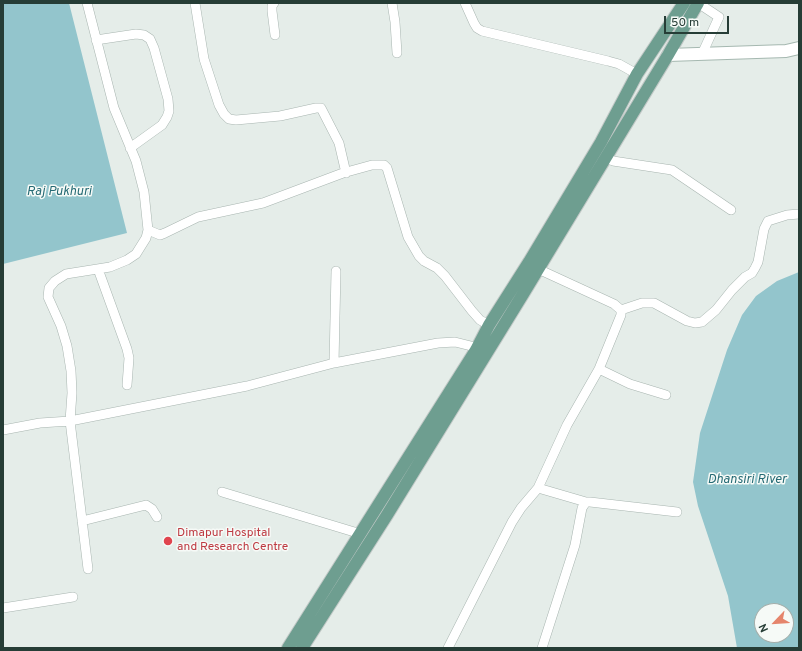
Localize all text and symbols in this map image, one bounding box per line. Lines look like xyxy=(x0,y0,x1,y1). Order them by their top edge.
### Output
scale bar xyxy=(666,8,731,34)
text: 50 m xyxy=(671,15,699,31)
water label: Raj Pukhuri xyxy=(27,184,91,200)
water label: Dhansiri River xyxy=(707,472,787,488)
place label: Dimapur Hospital and Research Centre xyxy=(177,527,288,555)
marker: Dimapur Hospital and Research Centre xyxy=(162,535,174,547)
north arrow xyxy=(754,603,794,643)
text: N xyxy=(756,621,772,634)

